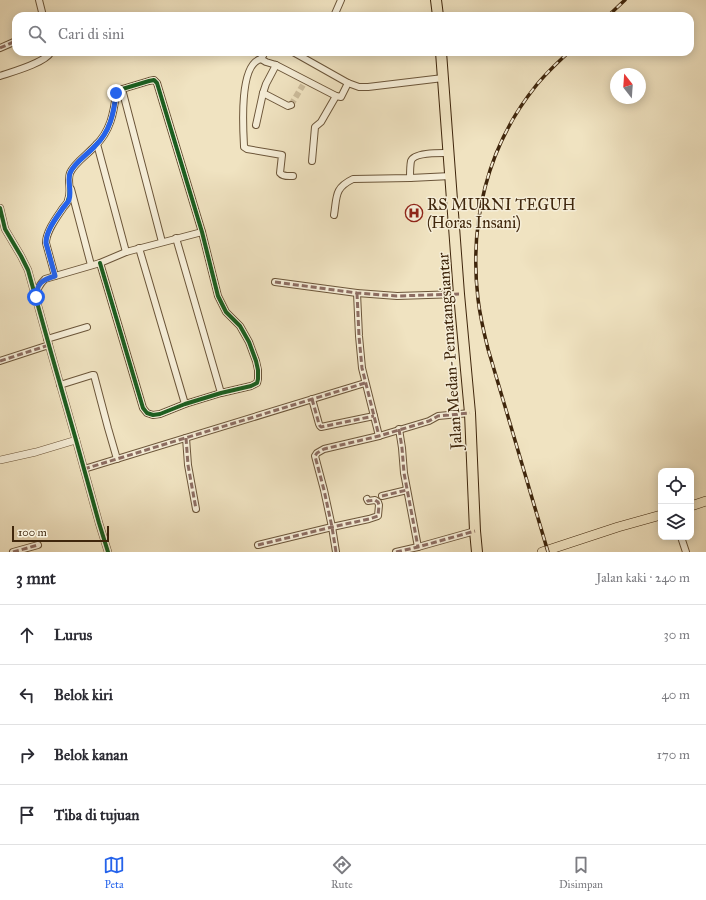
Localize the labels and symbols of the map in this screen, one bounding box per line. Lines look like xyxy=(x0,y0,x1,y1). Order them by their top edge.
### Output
north arrow xyxy=(610,68,646,104)
route end xyxy=(107,84,125,102)
place label: RS MURNI TEGUH (Horas Insani) xyxy=(427,195,576,233)
hospital icon: RS MURNI TEGUH (Horas Insani) xyxy=(404,203,424,223)
street label: Jalan Medan-Pematangsiantar xyxy=(433,252,467,452)
route start xyxy=(27,288,45,306)
scale bar xyxy=(12,524,109,543)

